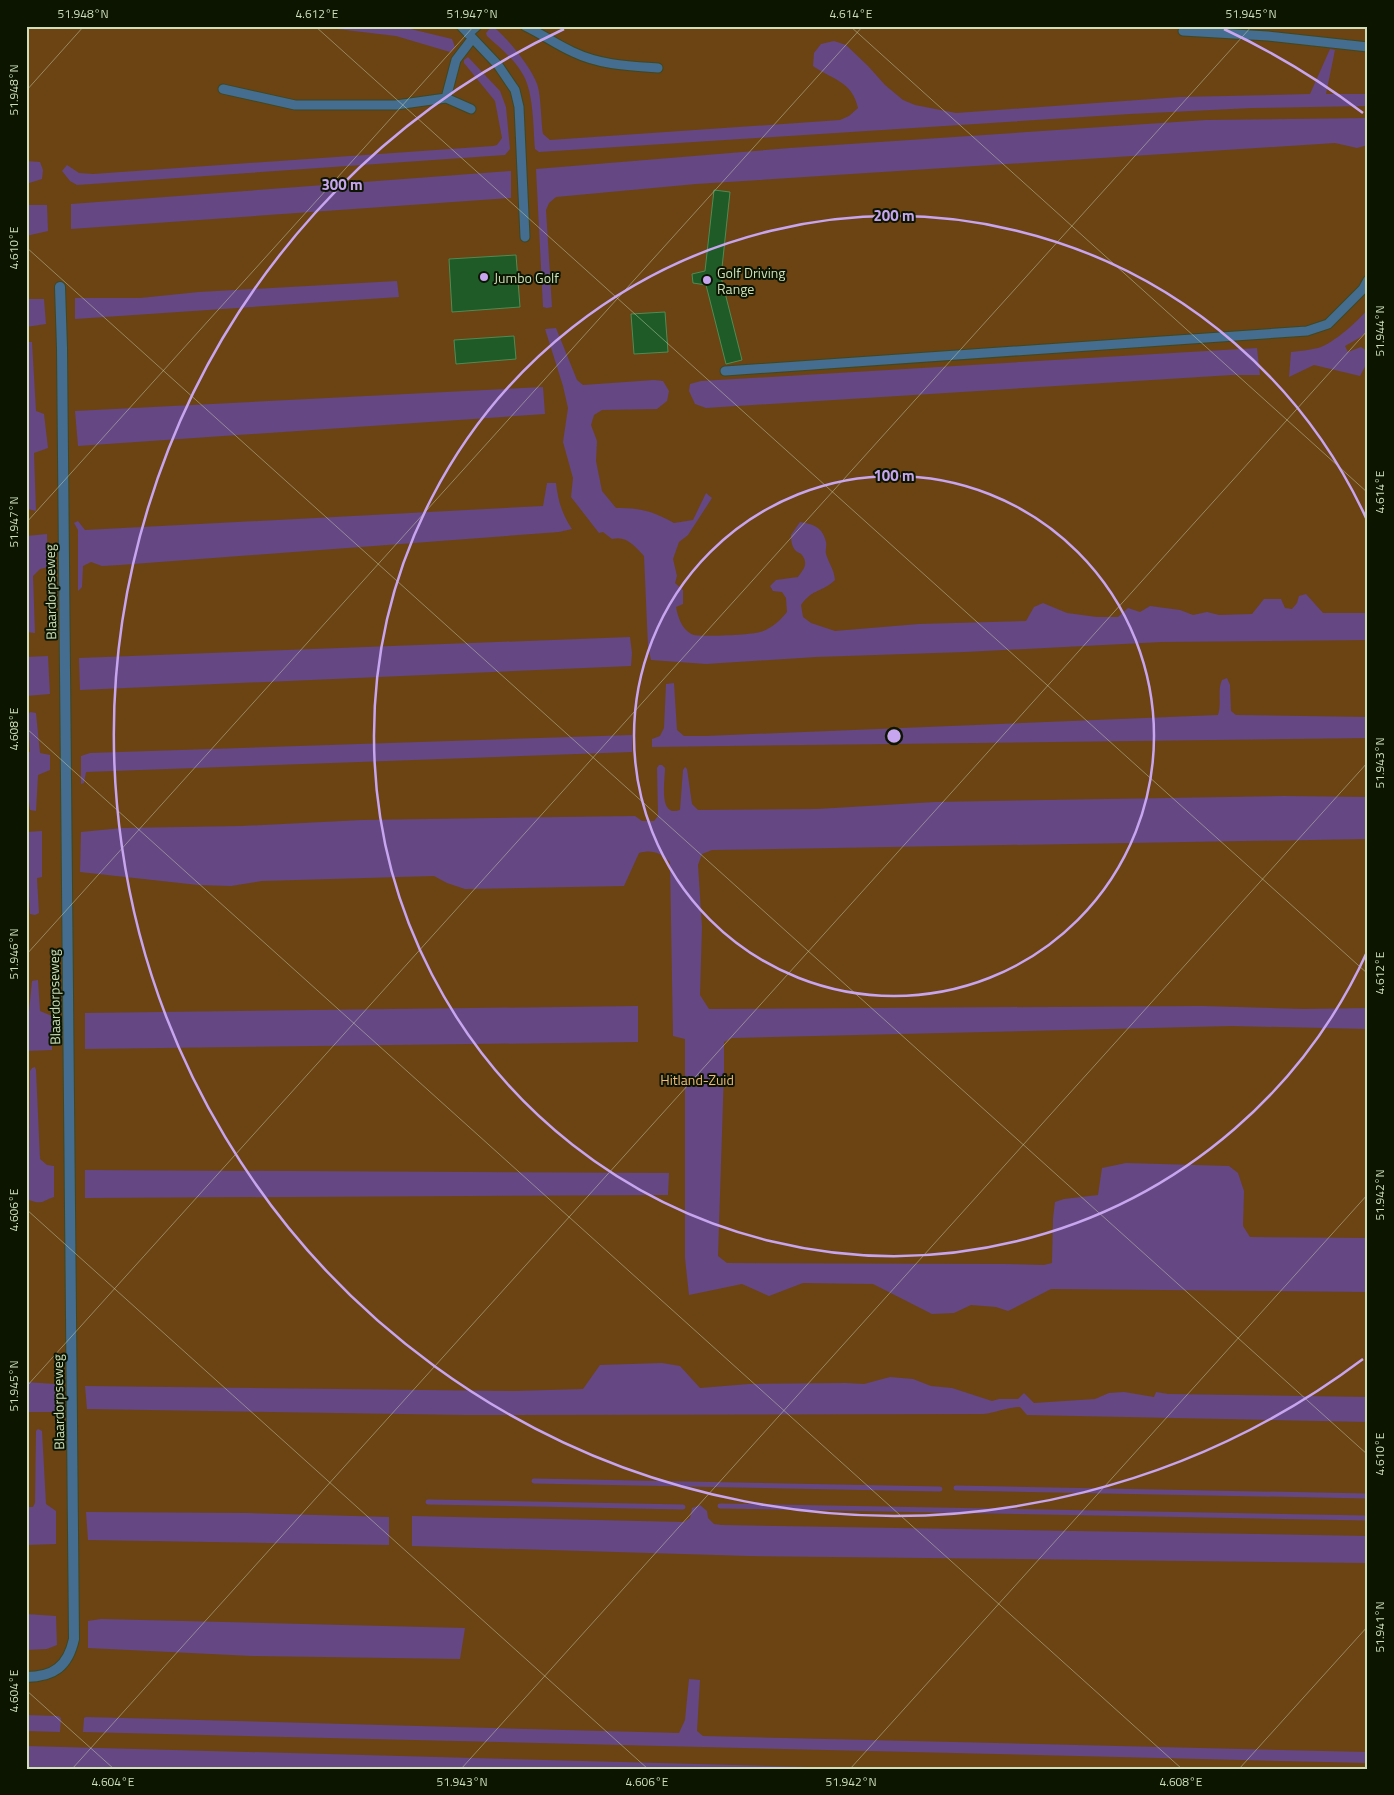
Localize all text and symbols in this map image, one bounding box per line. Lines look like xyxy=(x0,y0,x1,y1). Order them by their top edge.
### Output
text: 51.948°N xyxy=(57,4,109,23)
text: 4.612°E xyxy=(296,4,339,23)
text: 51.947°N xyxy=(446,4,498,23)
text: 4.614°E xyxy=(830,4,873,23)
text: 51.945°N xyxy=(1225,4,1277,23)
text: 51.948°N xyxy=(4,64,23,116)
text: 300 m xyxy=(321,173,363,196)
text: 200 m xyxy=(873,204,915,227)
text: 4.610°E xyxy=(4,226,23,269)
place label: Golf Driving Range xyxy=(717,262,785,299)
place label: Jumbo Golf xyxy=(494,267,559,288)
marker: Jumbo Golf xyxy=(478,271,490,283)
marker: Golf Driving Range xyxy=(701,274,713,286)
text: 51.944°N xyxy=(1370,305,1389,357)
text: 100 m xyxy=(873,464,915,487)
text: 4.614°E xyxy=(1370,470,1389,513)
text: 51.947°N xyxy=(4,496,23,548)
street label: Blaardorpseweg xyxy=(39,544,61,640)
text: 4.608°E xyxy=(4,707,23,750)
centre of rings xyxy=(885,727,903,745)
text: 51.943°N xyxy=(1370,737,1389,789)
text: 51.946°N xyxy=(4,928,23,980)
street label: Blaardorpseweg xyxy=(43,949,65,1045)
text: 4.612°E xyxy=(1370,951,1389,994)
park label: Hitland-Zuid xyxy=(660,1069,734,1090)
text: 51.942°N xyxy=(1370,1169,1389,1221)
text: 4.606°E xyxy=(4,1188,23,1231)
street label: Blaardorpseweg xyxy=(47,1354,69,1450)
text: 51.945°N xyxy=(4,1360,23,1412)
text: 4.610°E xyxy=(1370,1432,1389,1475)
text: 51.941°N xyxy=(1370,1601,1389,1653)
text: 4.604°E xyxy=(4,1669,23,1712)
text: 4.604°E xyxy=(92,1772,135,1791)
text: 51.943°N xyxy=(436,1772,488,1791)
text: 4.606°E xyxy=(626,1772,669,1791)
text: 51.942°N xyxy=(825,1772,877,1791)
text: 4.608°E xyxy=(1160,1772,1203,1791)

